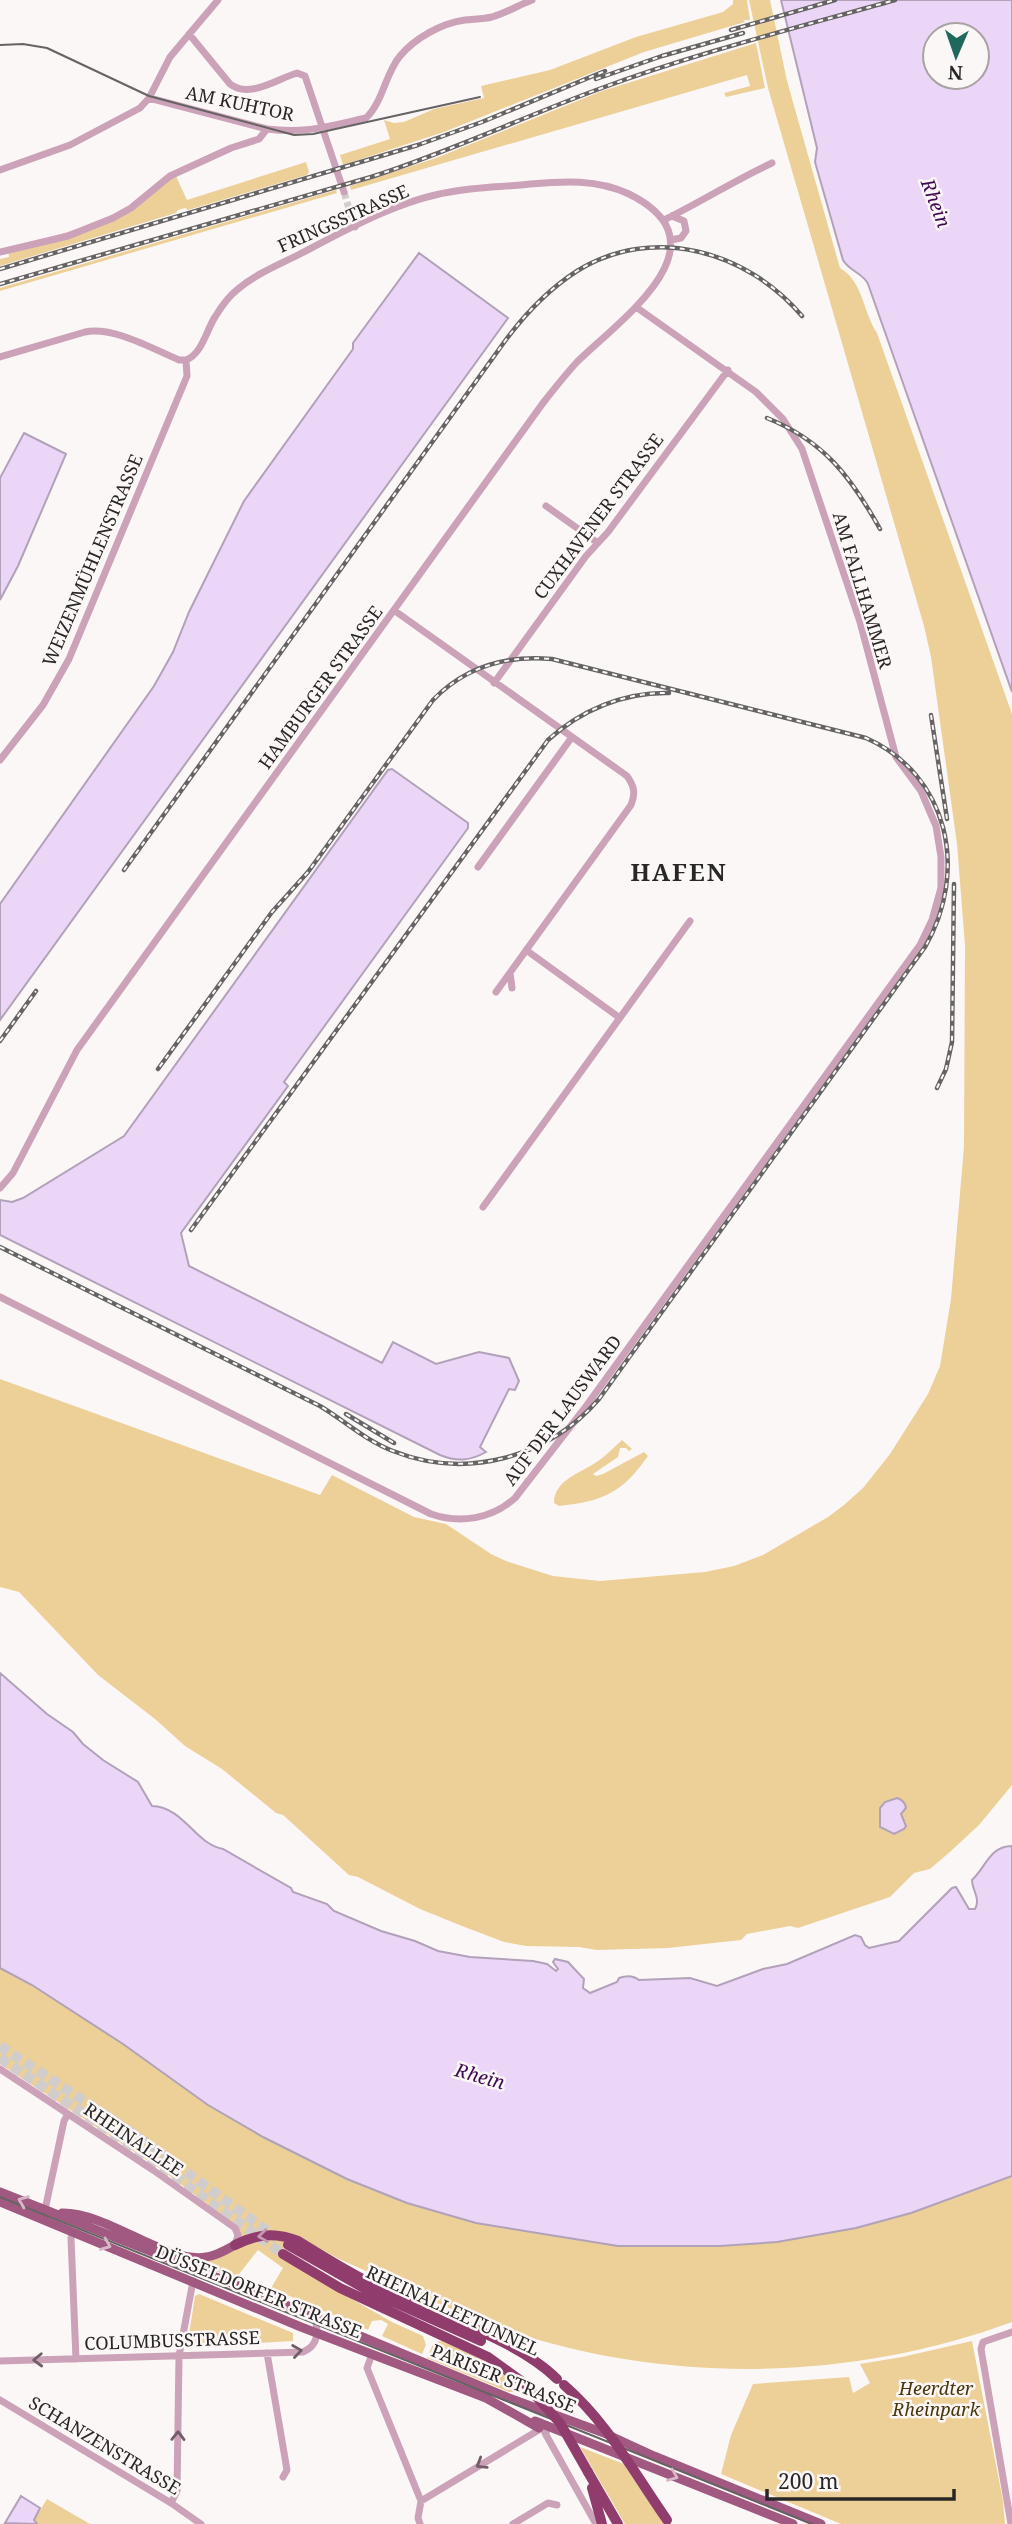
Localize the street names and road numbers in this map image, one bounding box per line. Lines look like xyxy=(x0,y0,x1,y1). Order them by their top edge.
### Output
street label: AM KUHTOR xyxy=(184,80,296,126)
street label: FRINGSSTRASSE xyxy=(274,178,412,258)
street label: CUXHAVENER STRASSE xyxy=(528,428,668,604)
street label: WEIZENMÜHLENSTRASSE xyxy=(36,450,148,670)
street label: AM FALLHAMMER xyxy=(828,509,898,671)
street label: HAMBURGER STRASSE xyxy=(253,601,387,773)
street label: AUF DER LAUSWARD xyxy=(498,1330,626,1490)
street label: RHEINALLEE xyxy=(80,2097,188,2181)
street label: DÜSSELDORFER STRASSE xyxy=(152,2239,366,2343)
street label: RHEINALLEETUNNEL xyxy=(362,2259,544,2361)
street label: COLUMBUSSTRASSE xyxy=(84,2325,260,2355)
street label: PARISER STRASSE xyxy=(428,2338,580,2418)
street label: SCHANZENSTRASSE xyxy=(25,2390,185,2500)

